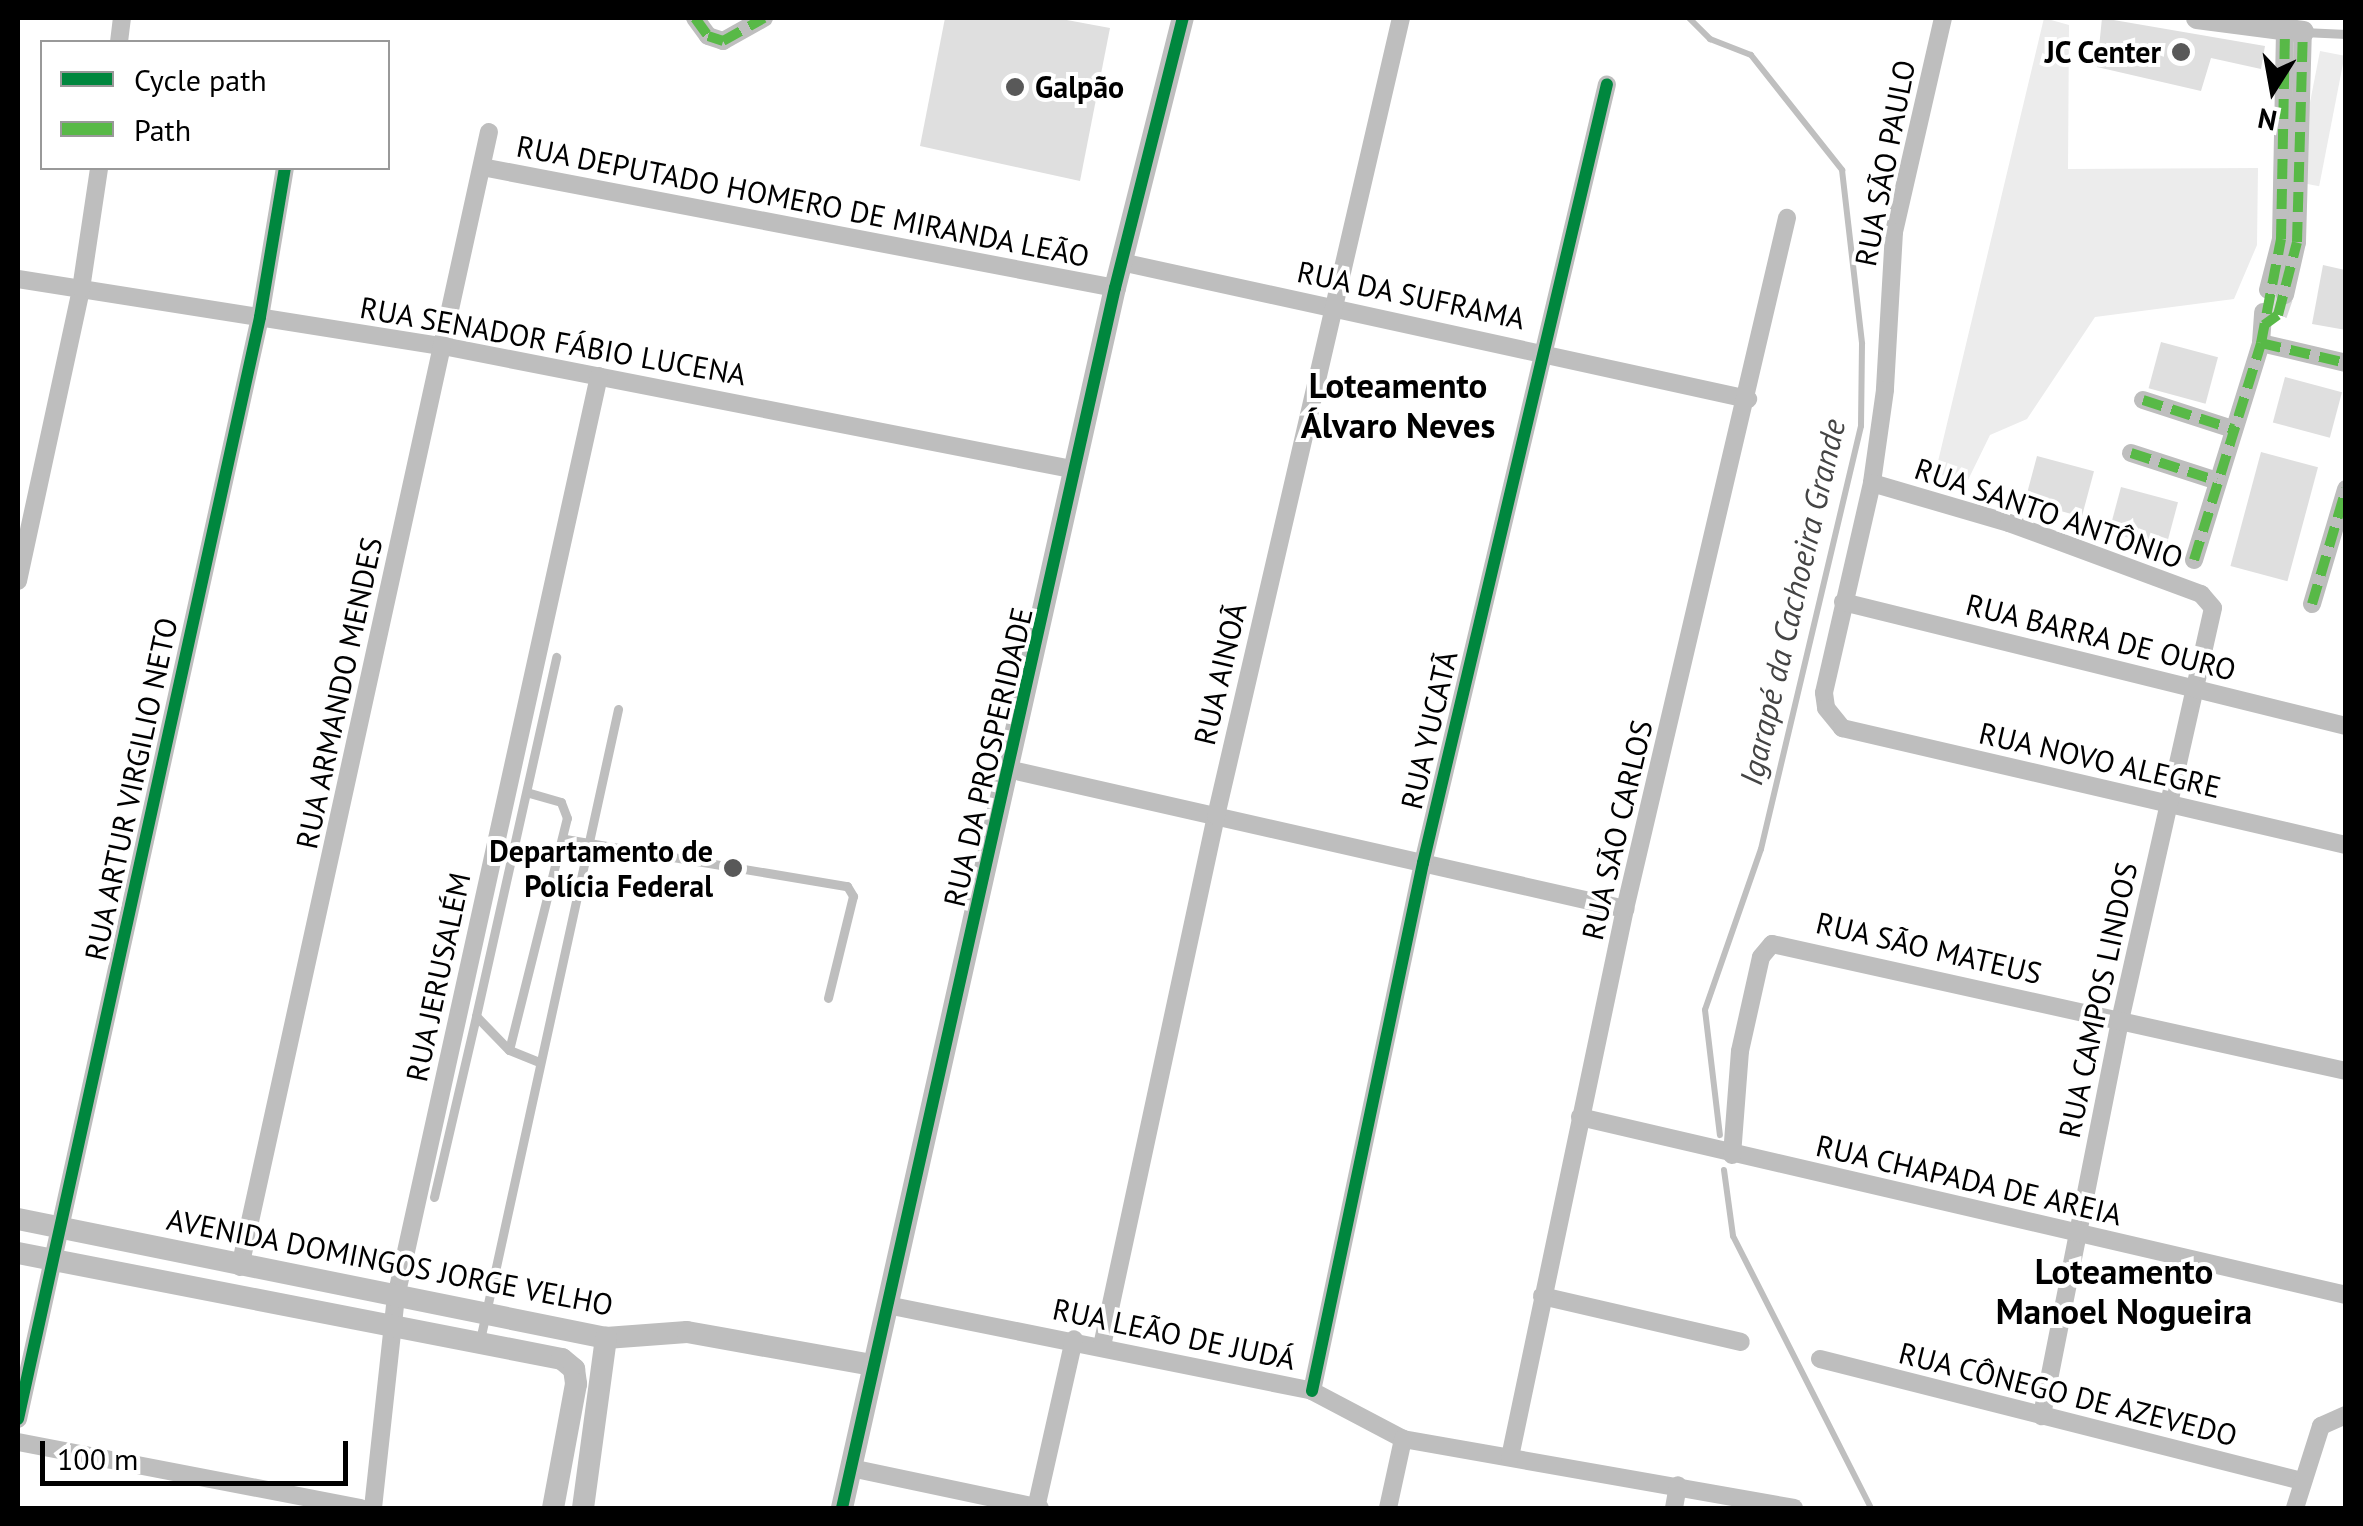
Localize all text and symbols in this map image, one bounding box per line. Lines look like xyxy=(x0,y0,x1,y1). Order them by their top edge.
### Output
place label: JC Center xyxy=(2043,34,2161,70)
legend xyxy=(40,40,390,170)
north arrow xyxy=(2223,40,2323,140)
marker: JC Center xyxy=(2170,41,2192,63)
street label: RUA SÃO PAULO xyxy=(1847,56,1923,270)
text: Cycle path xyxy=(134,60,267,99)
place label: Galpão xyxy=(1035,69,1124,105)
marker: Galpão xyxy=(1004,76,1026,98)
text: N xyxy=(2255,100,2280,140)
text: Path xyxy=(134,110,191,149)
street label: RUA DEPUTADO HOMERO DE MIRANDA LEÃO xyxy=(512,127,1094,275)
street label: RUA DA SUFRAMA xyxy=(1293,253,1529,337)
street label: RUA SENADOR FÁBIO LUCENA xyxy=(357,289,749,393)
district label: Loteamento Álvaro Neves xyxy=(1301,364,1495,446)
water label: Igarapé da Cachoeira Grande xyxy=(1731,415,1853,789)
street label: RUA SANTO ANTÔNIO xyxy=(1909,450,2189,576)
street label: RUA ARMANDO MENDES xyxy=(288,533,390,853)
street label: RUA BARRA DE OURO xyxy=(1961,586,2241,688)
street label: RUA AINOÃ xyxy=(1186,598,1254,750)
street label: RUA DA PROSPERIDADE xyxy=(936,603,1040,911)
street label: RUA ARTUR VIRGILIO NETO xyxy=(77,613,185,965)
street label: RUA YUCATÃ xyxy=(1393,646,1465,814)
street label: RUA NOVO ALEGRE xyxy=(1975,714,2225,806)
street label: RUA SÃO CARLOS xyxy=(1574,716,1660,944)
place label: Departamento de Polícia Federal xyxy=(489,833,713,904)
marker: Departamento de Polícia Federal xyxy=(722,857,744,879)
street label: RUA CAMPOS LINDOS xyxy=(2051,858,2145,1142)
street label: RUA JERUSALÉM xyxy=(398,869,478,1085)
street label: RUA SÃO MATEUS xyxy=(1812,904,2046,992)
street label: RUA CHAPADA DE AREIA xyxy=(1811,1127,2127,1233)
street label: AVENIDA DOMINGOS JORGE VELHO xyxy=(163,1201,617,1323)
district label: Loteamento Manoel Nogueira xyxy=(1996,1250,2252,1332)
street label: RUA LEÃO DE JUDÁ xyxy=(1049,1291,1299,1377)
street label: RUA CÔNEGO DE AZEVEDO xyxy=(1894,1334,2242,1454)
scale bar xyxy=(45,1421,352,1483)
text: 100 m xyxy=(57,1439,138,1478)

